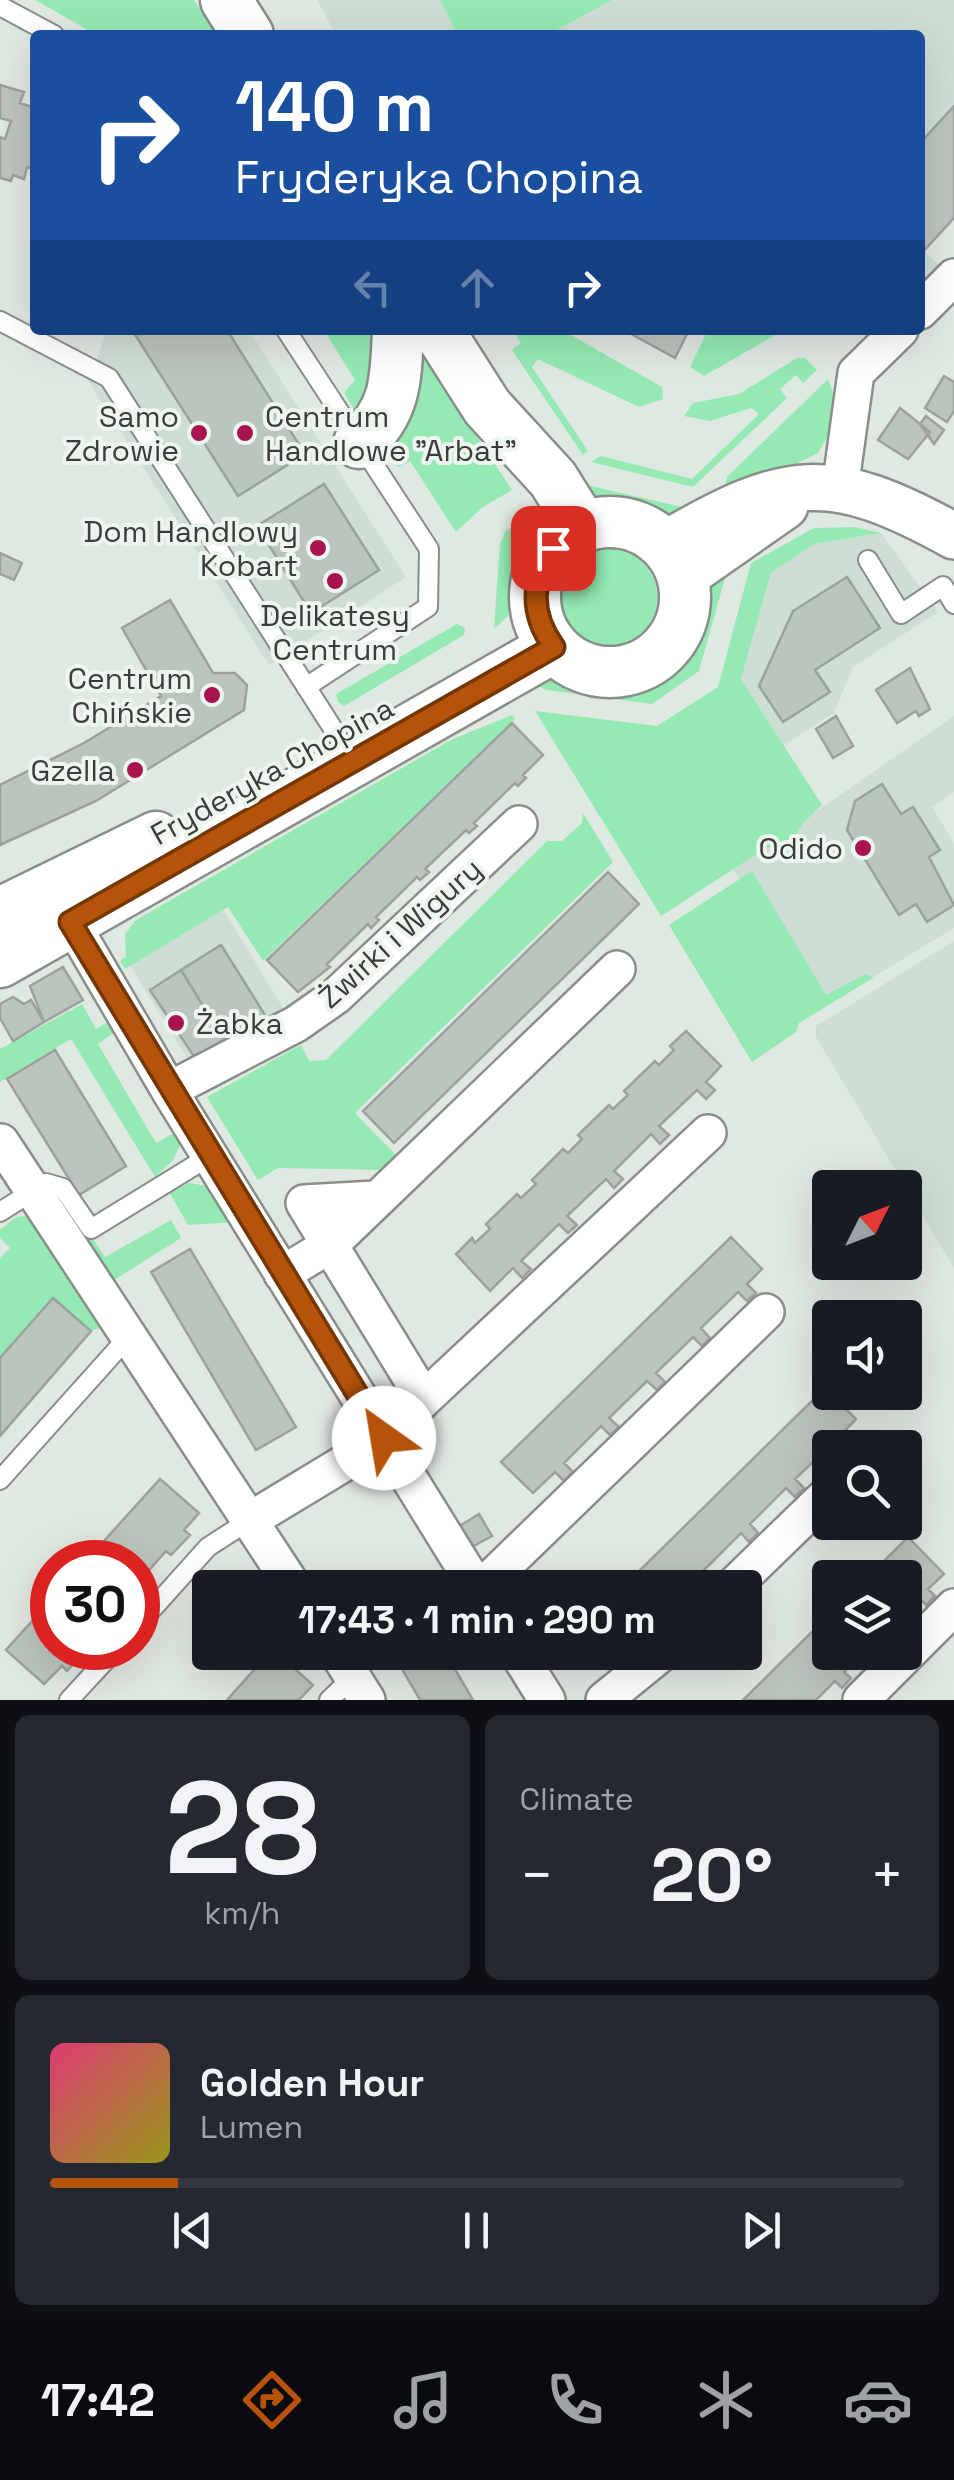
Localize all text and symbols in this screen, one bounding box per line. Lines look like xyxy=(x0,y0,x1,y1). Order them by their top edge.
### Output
text: 140 m xyxy=(235,62,434,151)
icon: right xyxy=(70,70,200,200)
text: Fryderyka Chopina xyxy=(235,149,643,206)
icon: left xyxy=(345,260,400,315)
icon: ahead xyxy=(450,260,505,315)
icon: right xyxy=(555,260,610,315)
place label: Samo Zdrowie xyxy=(65,397,179,470)
place label: Centrum Handlowe "Arbat" xyxy=(265,397,517,470)
marker: Samo Zdrowie xyxy=(188,422,210,444)
marker: Centrum Handlowe "Arbat" xyxy=(234,422,256,444)
pin xyxy=(511,506,596,591)
place label: Dom Handlowy Kobart xyxy=(83,512,298,585)
icon: arrive xyxy=(526,521,581,576)
marker: Dom Handlowy Kobart xyxy=(307,537,329,559)
marker: Delikatesy Centrum xyxy=(324,570,346,592)
place label: Delikatesy Centrum xyxy=(260,596,410,669)
place label: Centrum Chińskie xyxy=(68,659,192,732)
marker: Centrum Chińskie xyxy=(201,684,223,706)
street label: Fryderyka Chopina xyxy=(144,688,400,854)
place label: Gzella xyxy=(30,751,115,790)
marker: Gzella xyxy=(124,759,146,781)
place label: Odido xyxy=(758,829,843,868)
marker: Odido xyxy=(852,837,874,859)
street label: Żwirki i Wigury xyxy=(310,849,490,1017)
place label: Żabka xyxy=(196,1004,283,1043)
marker: Żabka xyxy=(165,1012,187,1034)
north arrow xyxy=(812,1170,922,1280)
map controls xyxy=(812,1170,922,1670)
button: sound xyxy=(812,1300,922,1410)
position arrow xyxy=(332,1386,436,1490)
button: search xyxy=(812,1430,922,1540)
speed limit sign: 30 xyxy=(30,1540,160,1670)
button: layers xyxy=(812,1560,922,1670)
text: 17:43 · 1 min · 290 m xyxy=(298,1596,656,1644)
text: 28 xyxy=(165,1745,320,1911)
text: Climate xyxy=(520,1779,634,1819)
text: 20° xyxy=(650,1827,773,1923)
text: − xyxy=(520,1840,554,1910)
text: + xyxy=(870,1840,904,1910)
text: km/h xyxy=(204,1893,280,1933)
text: Golden Hour xyxy=(200,2059,424,2107)
text: Lumen xyxy=(200,2107,303,2147)
icon: previous xyxy=(165,2203,220,2258)
icon: pause xyxy=(449,2203,504,2258)
icon: next xyxy=(734,2203,789,2258)
icon: directions xyxy=(237,2365,307,2435)
icon: music xyxy=(388,2365,458,2435)
icon: phone xyxy=(540,2365,610,2435)
icon: climate xyxy=(691,2365,761,2435)
icon: car xyxy=(843,2365,913,2435)
text: 17:42 xyxy=(41,2372,155,2429)

